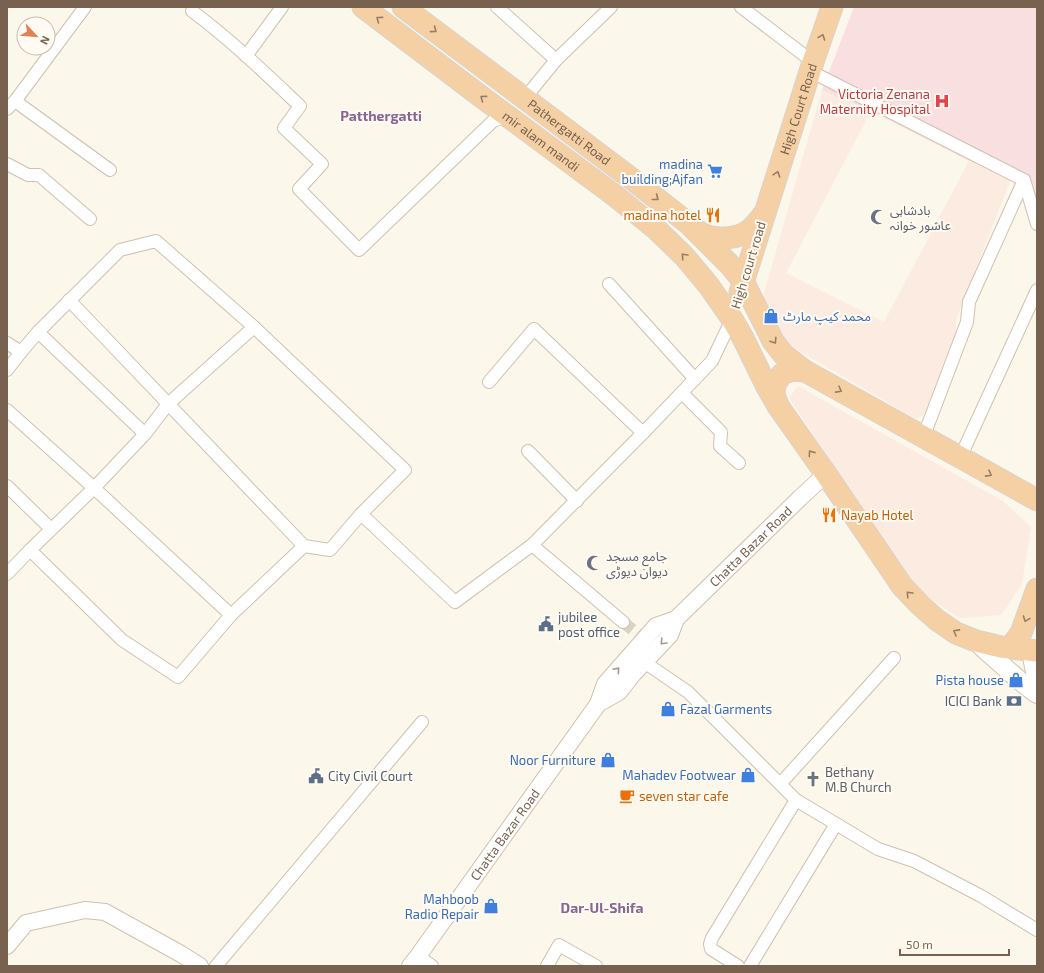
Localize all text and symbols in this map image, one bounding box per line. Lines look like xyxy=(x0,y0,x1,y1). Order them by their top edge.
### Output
north arrow xyxy=(16,16,56,56)
one-way arrow xyxy=(377,17,384,24)
one-way arrow xyxy=(430,26,437,33)
one-way arrow xyxy=(817,33,825,40)
text: N xyxy=(38,34,53,47)
street label: High Court Road xyxy=(776,61,820,157)
place label: Victoria Zenana Maternity Hospital xyxy=(820,86,930,117)
hospital icon: Victoria Zenana Maternity Hospital xyxy=(933,92,951,110)
one-way arrow xyxy=(480,96,487,103)
street label: Pathergatti Road xyxy=(525,96,614,168)
district label: Patthergatti xyxy=(340,107,422,124)
street label: mir alam mandi xyxy=(500,107,583,175)
place label: madina building;Ajfan xyxy=(622,156,703,187)
supermarket icon: madina building;Ajfan xyxy=(706,162,724,180)
one-way arrow xyxy=(772,170,781,177)
one-way arrow xyxy=(652,194,659,201)
place label: بادشاہی عاشور خوانہ xyxy=(890,202,951,233)
restaurant icon: madina hotel xyxy=(704,206,722,224)
place label: madina hotel xyxy=(623,207,701,223)
mosque icon: بادشاہی عاشور خوانہ xyxy=(869,208,887,226)
street label: High court road xyxy=(727,219,769,311)
one-way arrow xyxy=(681,253,689,261)
shop icon: محمد کیپ مارٹ xyxy=(762,307,780,325)
place label: محمد کیپ مارٹ xyxy=(783,308,871,326)
one-way arrow xyxy=(769,337,776,344)
one-way arrow xyxy=(834,385,842,393)
one-way arrow xyxy=(809,450,816,457)
one-way arrow xyxy=(984,470,992,477)
street label: Chatta Bazar Road xyxy=(706,502,795,590)
restaurant icon: Nayab Hotel xyxy=(820,506,838,524)
place label: Nayab Hotel xyxy=(841,507,914,523)
place label: جامع مسجد دیوان دیوڑی xyxy=(606,548,668,580)
mosque icon: جامع مسجد دیوان دیوڑی xyxy=(585,554,603,572)
one-way arrow xyxy=(907,591,914,598)
place label: jubilee post office xyxy=(558,609,620,640)
public building icon: jubilee post office xyxy=(537,615,555,633)
one-way arrow xyxy=(1022,616,1030,623)
one-way arrow xyxy=(953,630,960,637)
one-way arrow xyxy=(660,637,668,645)
one-way arrow xyxy=(612,667,619,675)
shop icon: Pista house xyxy=(1007,671,1025,689)
place label: Pista house xyxy=(936,672,1004,688)
bank icon: ICICI Bank xyxy=(1005,692,1023,710)
place label: ICICI Bank xyxy=(945,693,1002,709)
shop icon: Fazal Garments xyxy=(659,700,677,718)
place label: Fazal Garments xyxy=(680,701,772,717)
shop icon: Noor Furniture xyxy=(599,751,617,769)
place label: Noor Furniture xyxy=(510,752,596,768)
place label: Bethany M.B Church xyxy=(825,764,892,795)
shop icon: Mahadev Footwear xyxy=(739,766,757,784)
public building icon: City Civil Court xyxy=(307,767,325,785)
place label: Mahadev Footwear xyxy=(622,767,736,783)
place label: City Civil Court xyxy=(328,768,413,784)
church icon: Bethany M.B Church xyxy=(804,770,822,788)
street label: Chatta Bazar Road xyxy=(467,786,543,884)
cafe icon: seven star cafe xyxy=(618,787,636,805)
place label: seven star cafe xyxy=(639,788,729,804)
place label: Mahboob Radio Repair xyxy=(405,891,479,922)
shop icon: Mahboob Radio Repair xyxy=(482,897,500,915)
district label: Dar-Ul-Shifa xyxy=(561,899,643,916)
scale bar xyxy=(900,931,1009,957)
text: 50 m xyxy=(906,937,933,951)

